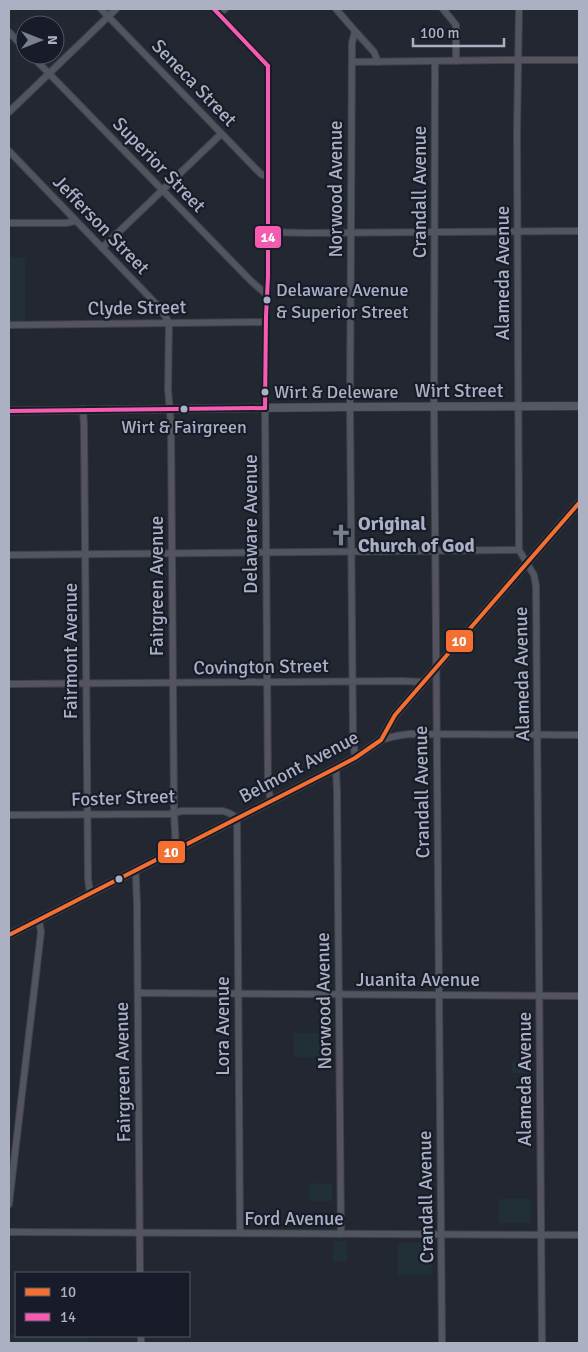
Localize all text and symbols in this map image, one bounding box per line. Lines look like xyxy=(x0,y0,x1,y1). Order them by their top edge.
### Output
north arrow xyxy=(15,15,65,65)
scale bar xyxy=(413,15,504,47)
text: 100 m xyxy=(420,24,460,42)
street label: Seneca Street xyxy=(146,34,242,132)
text: N xyxy=(44,35,61,45)
street label: Superior Street xyxy=(107,112,211,218)
street label: Norwood Avenue xyxy=(324,120,348,258)
street label: Crandall Avenue xyxy=(408,126,432,258)
street label: Jefferson Street xyxy=(48,170,155,280)
street label: Alameda Avenue xyxy=(491,206,515,340)
line badge: 14 xyxy=(254,225,282,249)
text: 14 xyxy=(260,229,276,246)
place label: Delaware Avenue & Superior Street xyxy=(276,279,408,323)
street label: Clyde Street xyxy=(87,295,187,321)
marker: Delaware Avenue & Superior Street xyxy=(262,295,272,305)
street label: Wirt Street xyxy=(414,379,504,403)
place label: Wirt & Deleware xyxy=(274,381,398,403)
marker: Wirt & Deleware xyxy=(260,387,270,397)
marker: Wirt & Fairgreen xyxy=(179,404,189,414)
place label: Wirt & Fairgreen xyxy=(121,416,247,438)
street label: Delaware Avenue xyxy=(239,454,263,594)
place label: Original Church of God xyxy=(358,512,475,558)
street label: Fairgreen Avenue xyxy=(145,516,169,656)
church icon: Original Church of God xyxy=(328,522,354,548)
street label: Fairmont Avenue xyxy=(59,583,83,719)
street label: Alameda Avenue xyxy=(509,606,535,742)
line badge: 10 xyxy=(445,629,474,653)
text: 10 xyxy=(451,633,467,650)
street label: Covington Street xyxy=(193,654,329,680)
street label: Belmont Avenue xyxy=(235,725,363,809)
street label: Crandall Avenue xyxy=(409,725,435,859)
street label: Foster Street xyxy=(70,784,176,812)
line badge: 10 xyxy=(157,840,186,864)
text: 10 xyxy=(163,844,179,861)
unlabelled marker xyxy=(114,874,124,884)
street label: Norwood Avenue xyxy=(311,932,337,1070)
street label: Juanita Avenue xyxy=(356,968,480,992)
street label: Lora Avenue xyxy=(211,976,235,1076)
street label: Fairgreen Avenue xyxy=(110,1002,136,1142)
street label: Alameda Avenue xyxy=(513,1012,537,1146)
street label: Crandall Avenue xyxy=(413,1130,439,1264)
street label: Ford Avenue xyxy=(244,1207,344,1231)
legend xyxy=(15,1272,190,1337)
text: 10 xyxy=(60,1283,76,1301)
text: 14 xyxy=(60,1308,76,1326)

